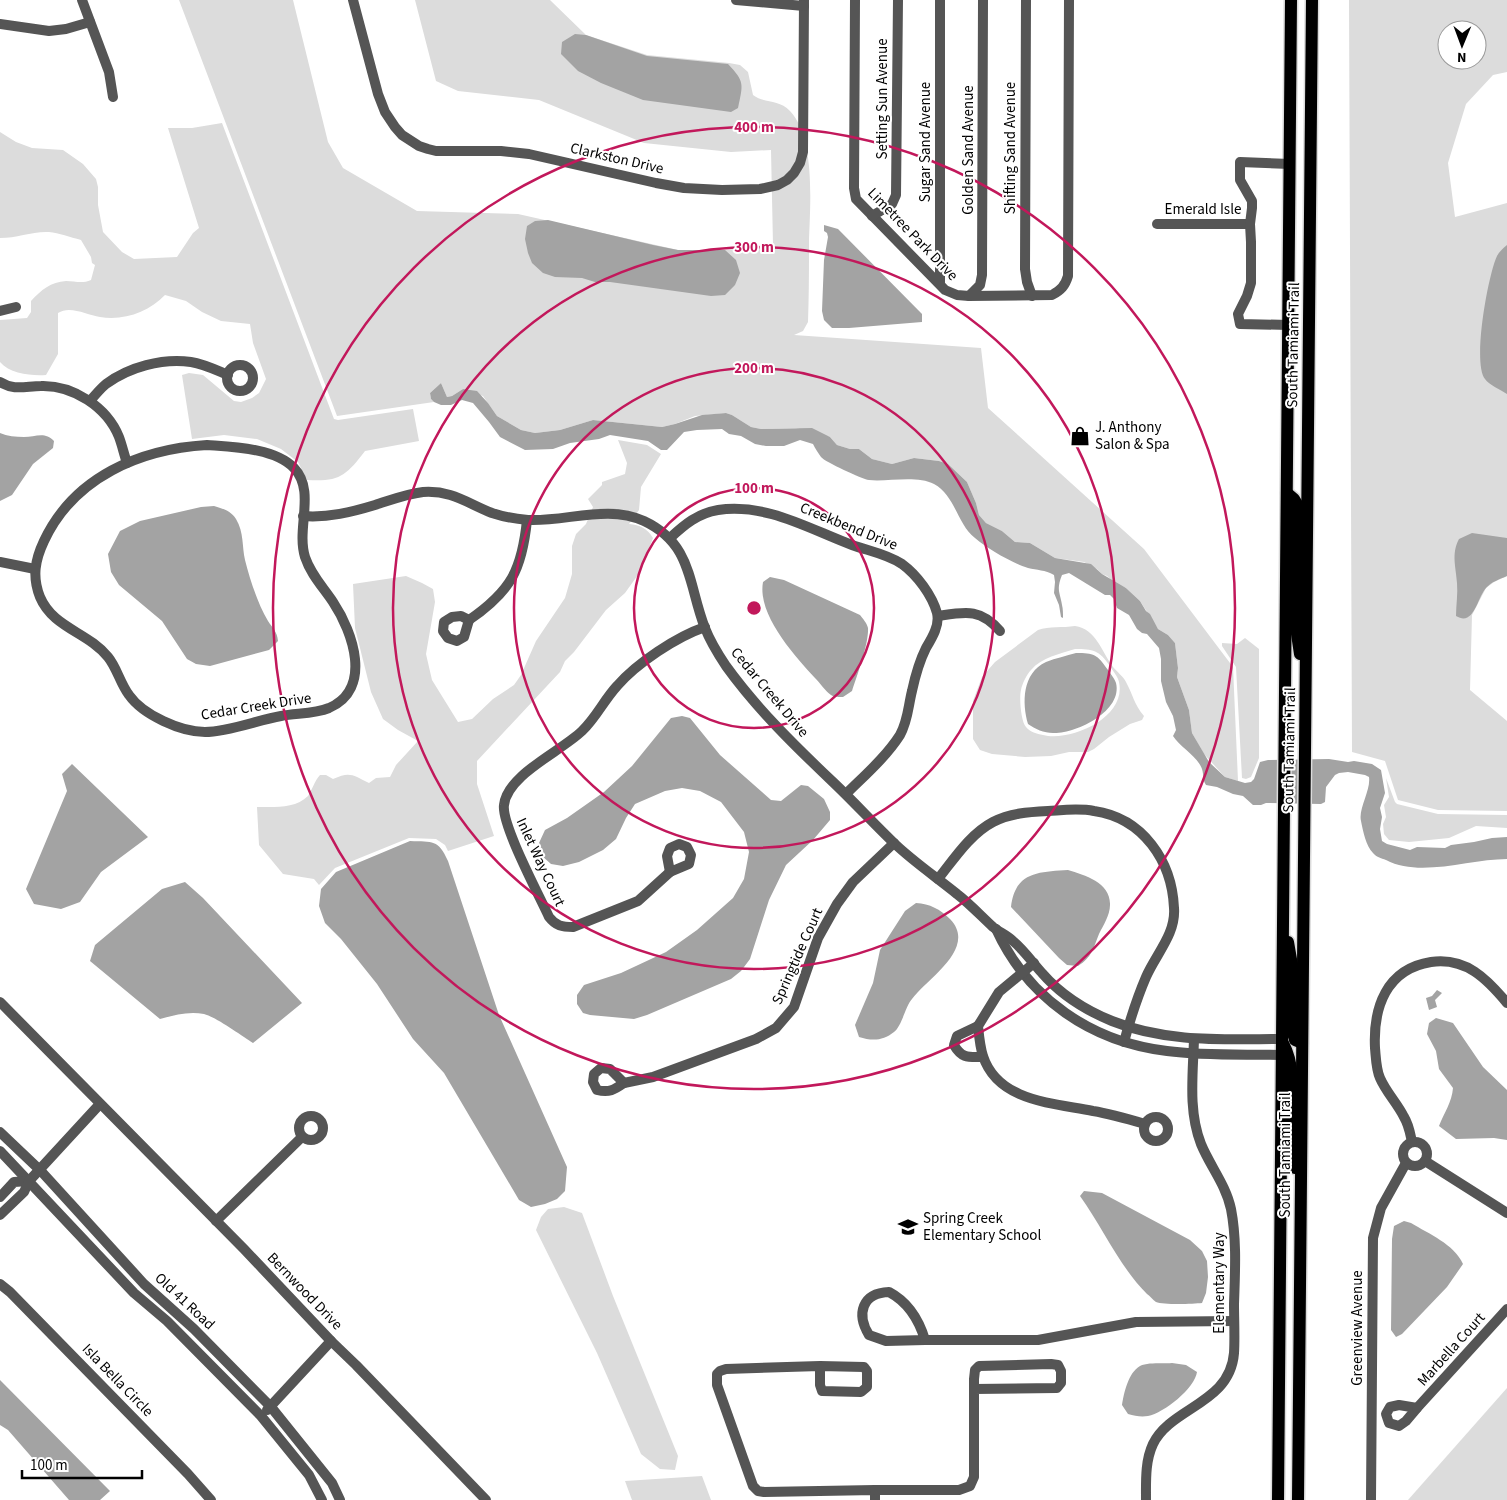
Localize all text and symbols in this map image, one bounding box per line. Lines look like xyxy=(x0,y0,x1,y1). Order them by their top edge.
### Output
north arrow xyxy=(1437,20,1487,70)
street label: Setting Sun Avenue xyxy=(872,38,893,160)
text: N xyxy=(1457,47,1467,67)
street label: Sugar Sand Avenue xyxy=(915,82,936,202)
street label: Shifting Sand Avenue xyxy=(1000,82,1021,214)
street label: Golden Sand Avenue xyxy=(958,85,979,215)
text: 400 m xyxy=(734,117,774,138)
street label: Clarkston Drive xyxy=(568,138,666,179)
street label: Limetree Park Drive xyxy=(863,183,963,286)
street label: Emerald Isle xyxy=(1165,199,1241,220)
text: 300 m xyxy=(734,237,774,258)
street label: South Tamiami Trail xyxy=(1282,282,1305,408)
text: 200 m xyxy=(734,358,774,379)
place label: J. Anthony Salon & Spa xyxy=(1095,417,1170,455)
shop icon: J. Anthony Salon & Spa xyxy=(1069,425,1091,447)
text: 100 m xyxy=(734,478,774,499)
street label: Creekbend Drive xyxy=(797,497,901,556)
centre of rings xyxy=(745,599,763,617)
street label: Cedar Creek Drive xyxy=(726,643,814,742)
street label: Cedar Creek Drive xyxy=(199,687,313,726)
street label: South Tamiami Trail xyxy=(1278,687,1301,813)
street label: Inlet Way Court xyxy=(511,814,570,910)
street label: Springtide Court xyxy=(767,905,828,1008)
street label: South Tamiami Trail xyxy=(1275,1092,1296,1218)
place label: Spring Creek Elementary School xyxy=(923,1208,1041,1246)
school or university icon: Spring Creek Elementary School xyxy=(897,1216,919,1238)
street label: Elementary Way xyxy=(1209,1232,1230,1334)
street label: Bernwood Drive xyxy=(262,1248,347,1335)
street label: Old 41 Road xyxy=(150,1268,219,1335)
street label: Greenview Avenue xyxy=(1347,1270,1368,1386)
street label: Marbella Court xyxy=(1413,1308,1490,1391)
street label: Isla Bella Circle xyxy=(77,1339,158,1422)
scale bar xyxy=(22,1448,142,1480)
text: 100 m xyxy=(30,1455,68,1476)

